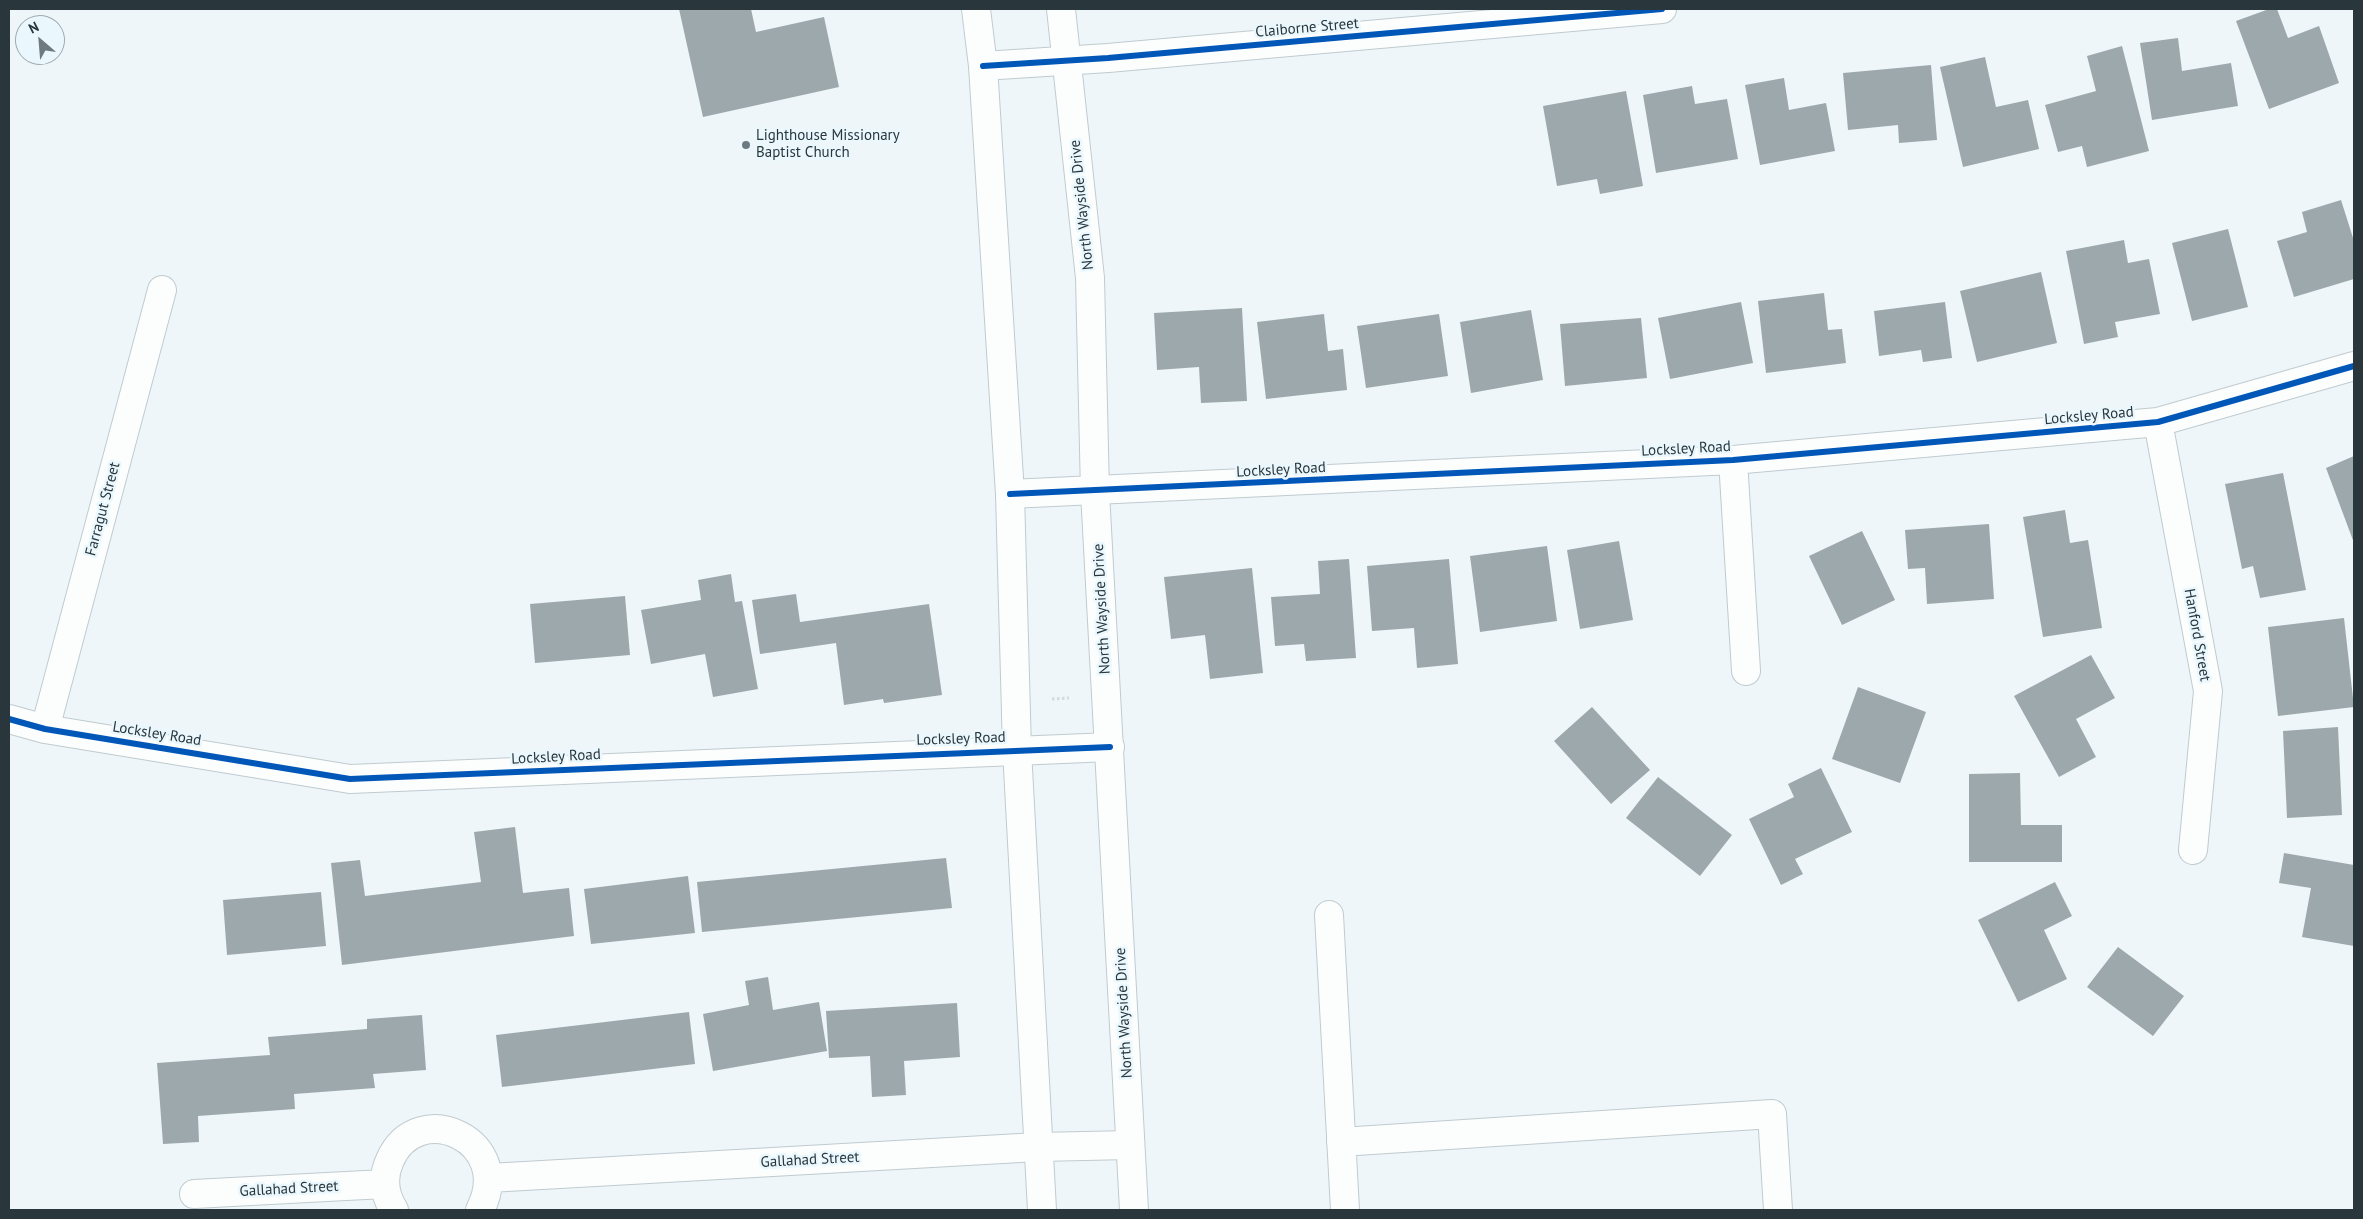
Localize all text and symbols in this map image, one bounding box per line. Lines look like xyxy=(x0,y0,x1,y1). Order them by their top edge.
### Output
north arrow xyxy=(15,15,65,65)
street label: Claiborne Street xyxy=(1255,15,1359,41)
text: N xyxy=(25,17,42,38)
place label: Lighthouse Missionary Baptist Church xyxy=(756,127,900,162)
marker: Lighthouse Missionary Baptist Church xyxy=(740,139,752,151)
street label: North Wayside Drive xyxy=(1066,139,1098,271)
street label: Locksley Road xyxy=(2044,403,2134,429)
street label: Locksley Road xyxy=(1641,438,1731,460)
street label: Locksley Road xyxy=(1236,459,1326,481)
street label: Farragut Street xyxy=(82,460,124,558)
street label: North Wayside Drive xyxy=(1090,543,1114,675)
street label: Hanford Street xyxy=(2180,587,2214,683)
street label: Locksley Road xyxy=(111,718,203,750)
street label: Locksley Road xyxy=(916,728,1006,750)
street label: Locksley Road xyxy=(511,746,601,768)
street label: North Wayside Drive xyxy=(1112,947,1136,1079)
street label: Gallahad Street xyxy=(760,1148,860,1172)
street label: Gallahad Street xyxy=(239,1177,339,1201)

